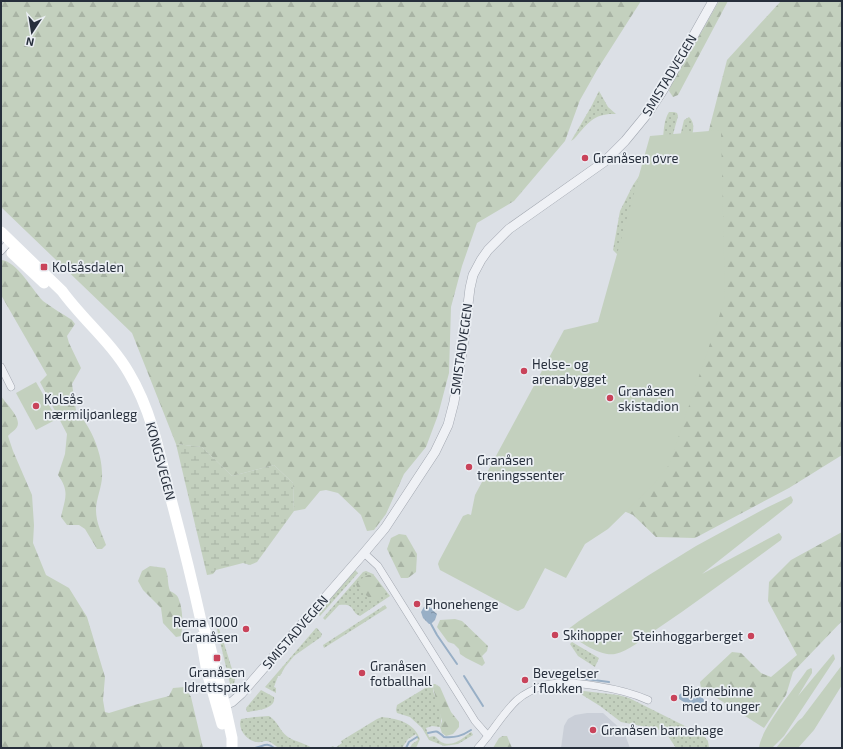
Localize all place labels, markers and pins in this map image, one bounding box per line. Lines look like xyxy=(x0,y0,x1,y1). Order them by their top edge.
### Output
place label: Granåsen øvre xyxy=(593,150,679,166)
marker: Granåsen øvre xyxy=(580,153,590,163)
place label: Kolsåsdalen xyxy=(52,259,124,275)
marker: Kolsåsdalen xyxy=(39,262,49,272)
place label: Helse- og arenabygget xyxy=(532,356,606,387)
marker: Helse- og arenabygget xyxy=(519,366,529,376)
place label: Granåsen skistadion xyxy=(618,383,679,414)
place label: Kolsås nærmiljøanlegg xyxy=(44,391,137,422)
marker: Granåsen skistadion xyxy=(605,393,615,403)
marker: Kolsås nærmiljøanlegg xyxy=(31,401,41,411)
place label: Granåsen treningssenter xyxy=(477,452,564,483)
marker: Granåsen treningssenter xyxy=(464,462,474,472)
place label: Phonehenge xyxy=(425,596,498,612)
marker: Phonehenge xyxy=(412,599,422,609)
place label: Rema 1000 Granåsen xyxy=(173,614,238,645)
marker: Rema 1000 Granåsen xyxy=(241,624,251,634)
place label: Skihopper xyxy=(563,627,622,643)
place label: Steinhoggarberget xyxy=(633,628,743,644)
marker: Skihopper xyxy=(550,630,560,640)
marker: Steinhoggarberget xyxy=(746,631,756,641)
marker: Granåsen Idrettspark xyxy=(212,653,222,663)
place label: Granåsen fotballhall xyxy=(370,658,432,689)
place label: Granåsen Idrettspark xyxy=(184,664,250,695)
place label: Bevegelser i flokken xyxy=(533,665,599,696)
marker: Granåsen fotballhall xyxy=(357,668,367,678)
marker: Bevegelser i flokken xyxy=(520,675,530,685)
place label: Bjørnebinne med to unger xyxy=(682,683,760,714)
marker: Bjørnebinne med to unger xyxy=(669,693,679,703)
place label: Granåsen barnehage xyxy=(601,722,723,738)
marker: Granåsen barnehage xyxy=(588,725,598,735)

